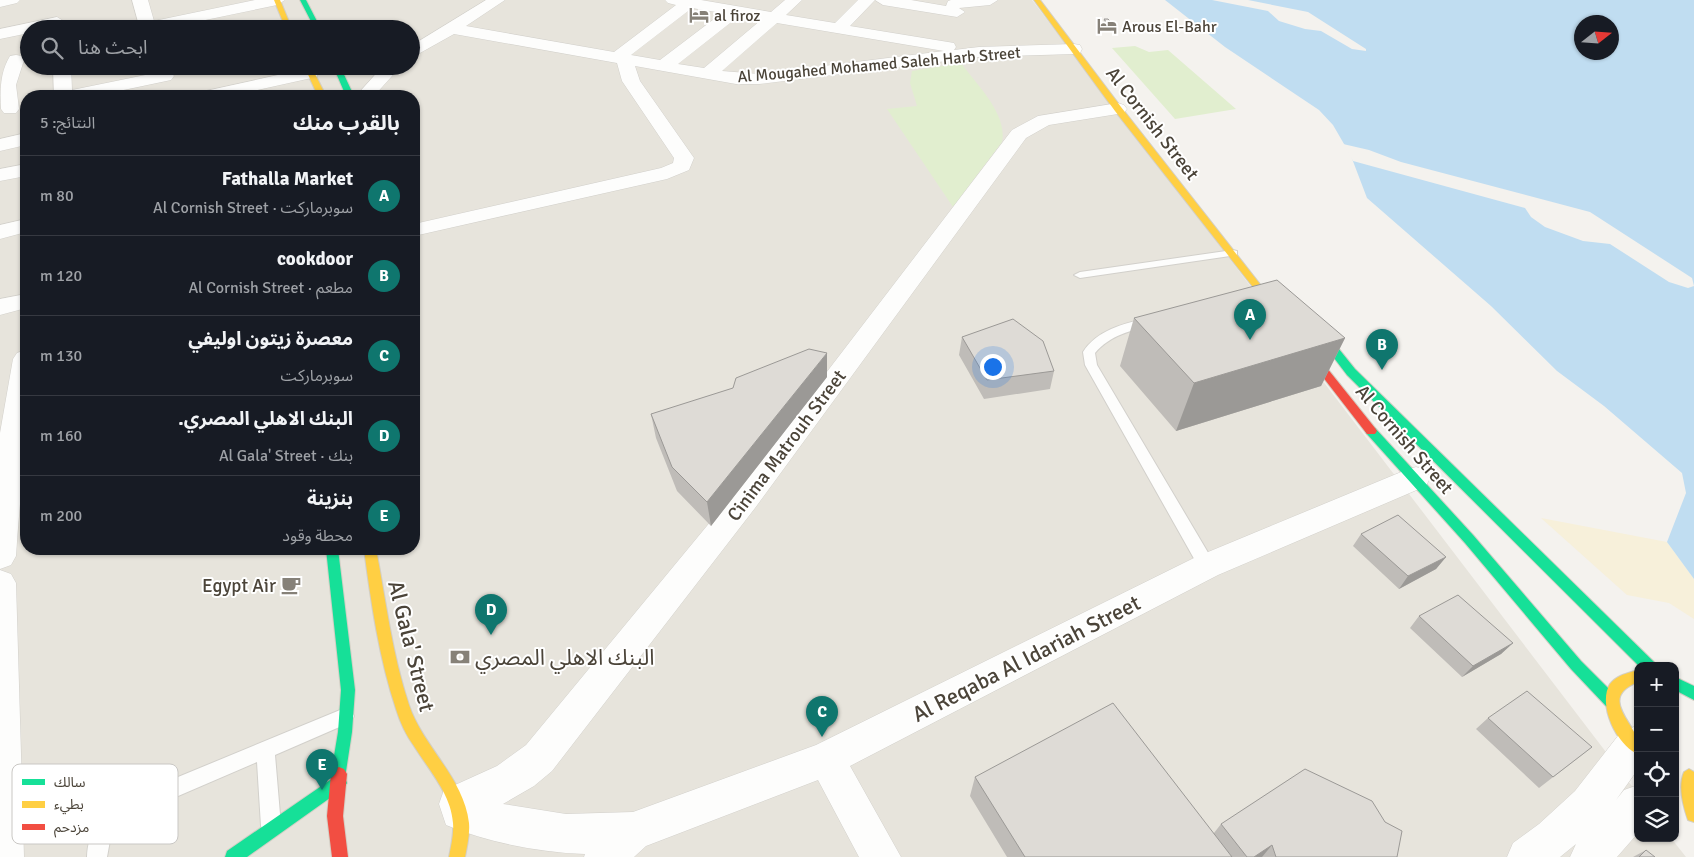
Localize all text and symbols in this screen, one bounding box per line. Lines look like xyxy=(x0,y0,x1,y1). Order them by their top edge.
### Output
hotel icon: al firoz xyxy=(688,4,710,26)
place label: al firoz xyxy=(714,6,760,26)
hotel icon: Arous El-Bahr xyxy=(1096,15,1118,37)
north arrow xyxy=(1574,15,1619,60)
place label: Arous El-Bahr xyxy=(1122,17,1217,37)
search box xyxy=(20,20,420,75)
icon: search xyxy=(38,34,66,62)
text: ابحث هنا xyxy=(78,36,148,60)
street label: Al Mougahed Mohamed Saleh Harb Street xyxy=(737,43,1022,87)
street label: Al Cornish Street xyxy=(1101,62,1204,185)
text: بالقرب منك xyxy=(293,110,400,136)
text: النتائج: 5 xyxy=(40,113,95,133)
text: Fathalla Market xyxy=(222,167,353,191)
text: 80 m xyxy=(40,186,74,206)
text: A xyxy=(379,186,389,206)
text: سوبرماركت · Al Cornish Street xyxy=(153,198,353,218)
text: cookdoor xyxy=(277,247,353,271)
text: 120 m xyxy=(40,266,82,286)
text: B xyxy=(379,266,389,286)
text: مطعم · Al Cornish Street xyxy=(188,278,353,298)
pin: A xyxy=(1234,299,1266,340)
text: معصرة زيتون اوليفي xyxy=(188,327,353,351)
pin: B xyxy=(1366,329,1398,370)
text: 130 m xyxy=(40,346,82,366)
text: C xyxy=(379,346,389,366)
your location xyxy=(980,354,1006,380)
street label: Cinima Matrouh Street xyxy=(722,365,852,526)
text: سوبرماركت xyxy=(281,366,353,386)
street label: Al Cornish Street xyxy=(1350,380,1459,500)
text: البنك الاهلي المصري. xyxy=(178,407,353,431)
text: 160 m xyxy=(40,426,82,446)
text: D xyxy=(379,426,389,446)
text: بنك · Al Gala' Street xyxy=(219,446,353,466)
text: بنزينة xyxy=(307,487,353,511)
text: 200 m xyxy=(40,506,82,526)
text: E xyxy=(379,506,389,526)
text: محطة وقود xyxy=(282,526,353,546)
place label: Egypt Air xyxy=(202,574,276,598)
cafe icon: Egypt Air xyxy=(280,574,302,596)
street label: Al Gala' Street xyxy=(382,578,441,715)
street label: Al Reqaba Al Idariah Street xyxy=(908,589,1145,728)
pin: D xyxy=(475,594,507,635)
place label: البنك الاهلي المصري xyxy=(475,644,654,674)
bank icon: البنك الاهلي المصري xyxy=(449,646,471,668)
map controls xyxy=(1634,662,1679,842)
button: + xyxy=(1634,662,1679,707)
pin: C xyxy=(806,696,838,737)
button: − xyxy=(1634,707,1679,752)
pin: E xyxy=(306,749,338,790)
button: locate xyxy=(1634,752,1679,797)
legend xyxy=(12,764,178,844)
text: سالك xyxy=(54,774,86,791)
text: بطيء xyxy=(54,796,84,815)
button: layers xyxy=(1634,797,1679,842)
text: مزدحم xyxy=(54,819,89,838)

